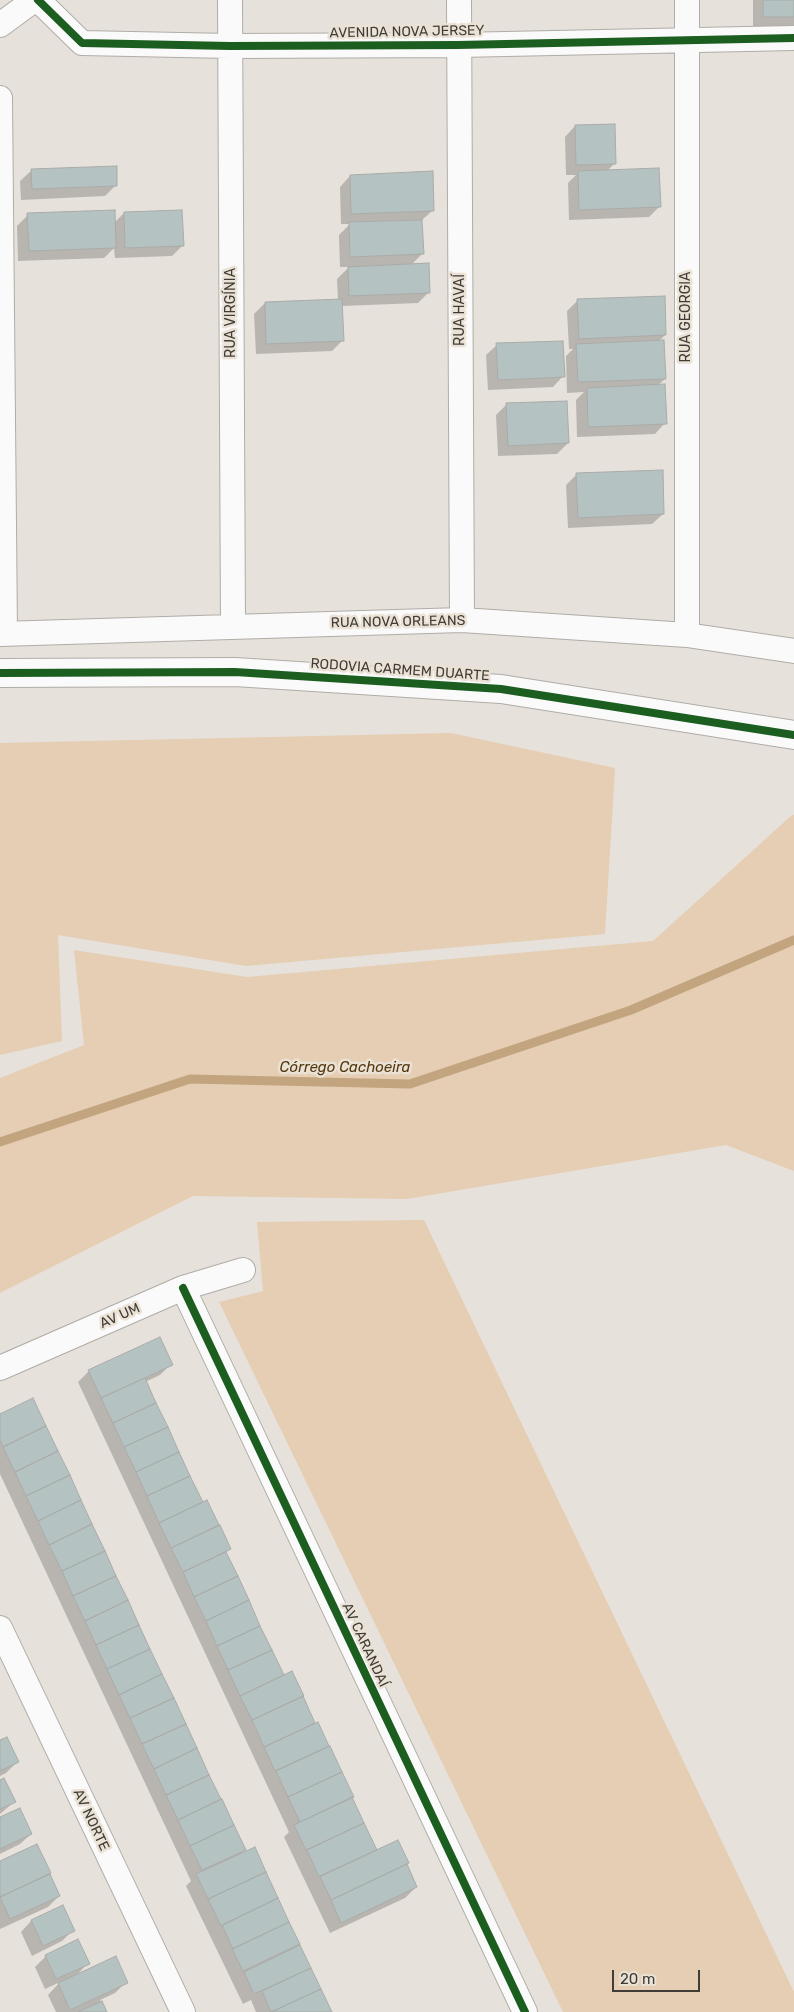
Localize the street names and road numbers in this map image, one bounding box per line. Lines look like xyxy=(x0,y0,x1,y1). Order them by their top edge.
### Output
street label: AVENIDA NOVA JERSEY xyxy=(329,22,485,42)
street label: RUA VIRGÍNIA xyxy=(223,268,239,358)
street label: RUA GEORGIA xyxy=(678,272,694,362)
street label: RUA HAVAÍ xyxy=(452,274,468,346)
street label: RUA NOVA ORLEANS xyxy=(331,612,465,632)
street label: RODOVIA CARMEM DUARTE xyxy=(310,655,490,685)
street label: AV UM xyxy=(97,1300,143,1332)
street label: AV CARANDAÍ xyxy=(338,1600,392,1690)
street label: AV NORTE xyxy=(69,1786,113,1854)

